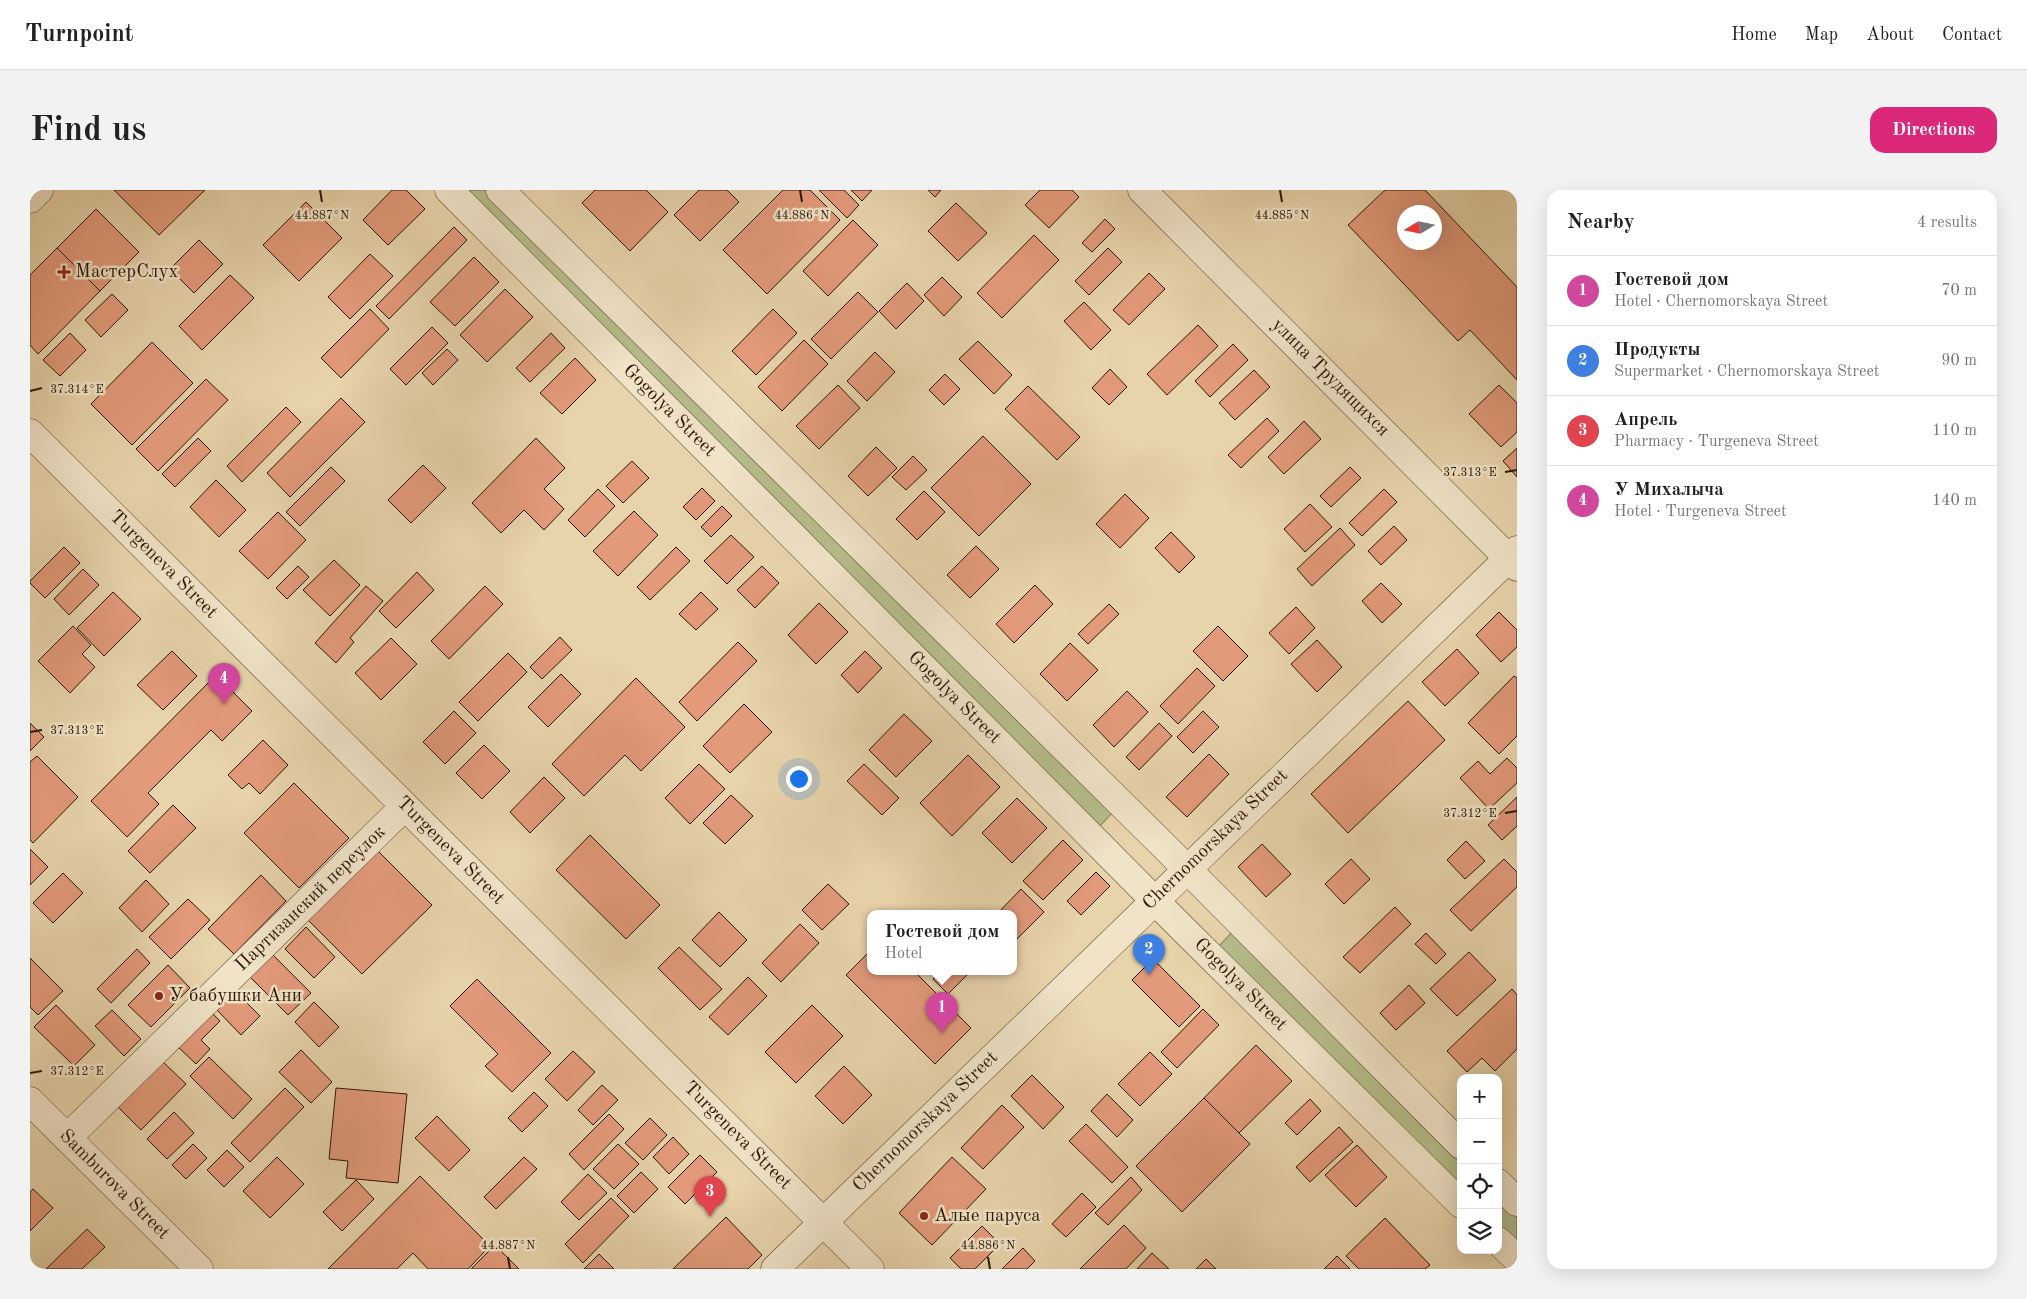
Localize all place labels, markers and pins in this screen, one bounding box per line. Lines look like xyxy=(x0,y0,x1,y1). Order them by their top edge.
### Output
place label: МастерСлух xyxy=(75,263,179,282)
marker: МастерСлух xyxy=(57,265,71,279)
pin: 4 xyxy=(208,663,240,704)
pin: 2 xyxy=(1133,934,1165,975)
place label: У бабушки Ани xyxy=(169,987,302,1006)
marker: У бабушки Ани xyxy=(153,990,165,1002)
pin: 1 xyxy=(926,992,958,1033)
pin: 3 xyxy=(694,1176,726,1217)
place label: Алые паруса xyxy=(934,1207,1041,1226)
marker: Алые паруса xyxy=(918,1210,930,1222)

